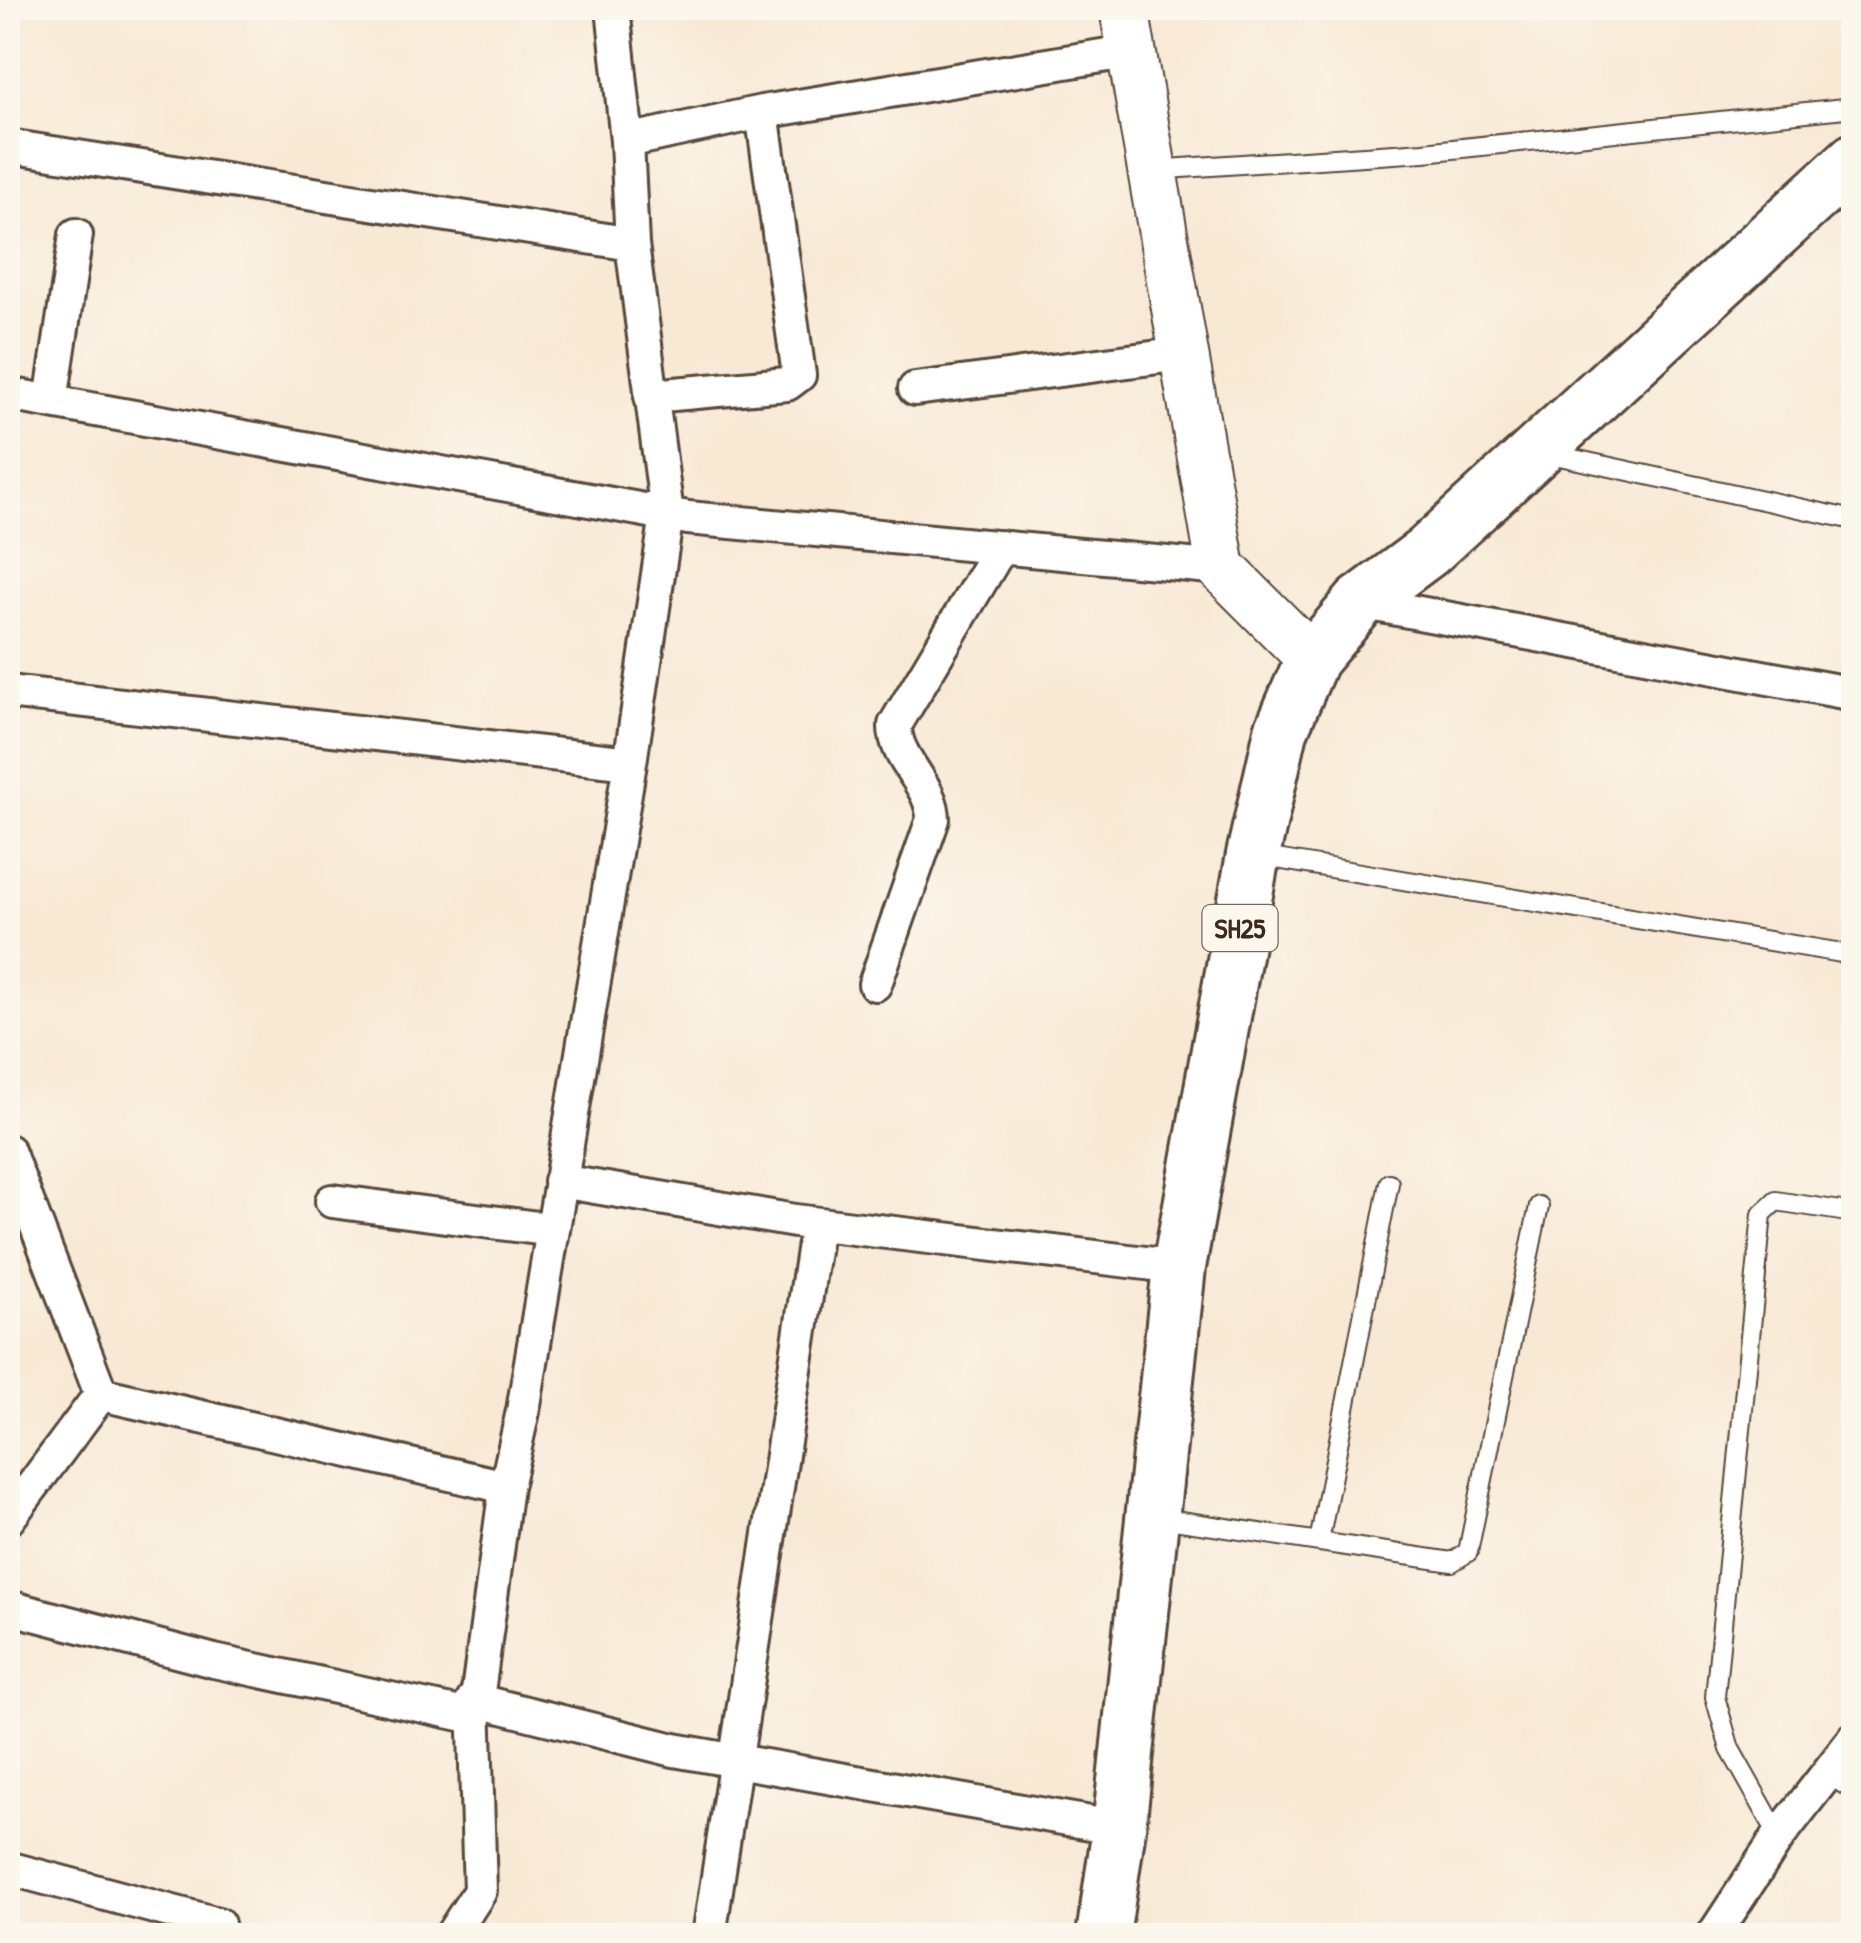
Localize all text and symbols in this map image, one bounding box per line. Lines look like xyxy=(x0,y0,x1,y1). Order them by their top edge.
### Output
road number: SH25 xyxy=(1202,905,1278,951)

